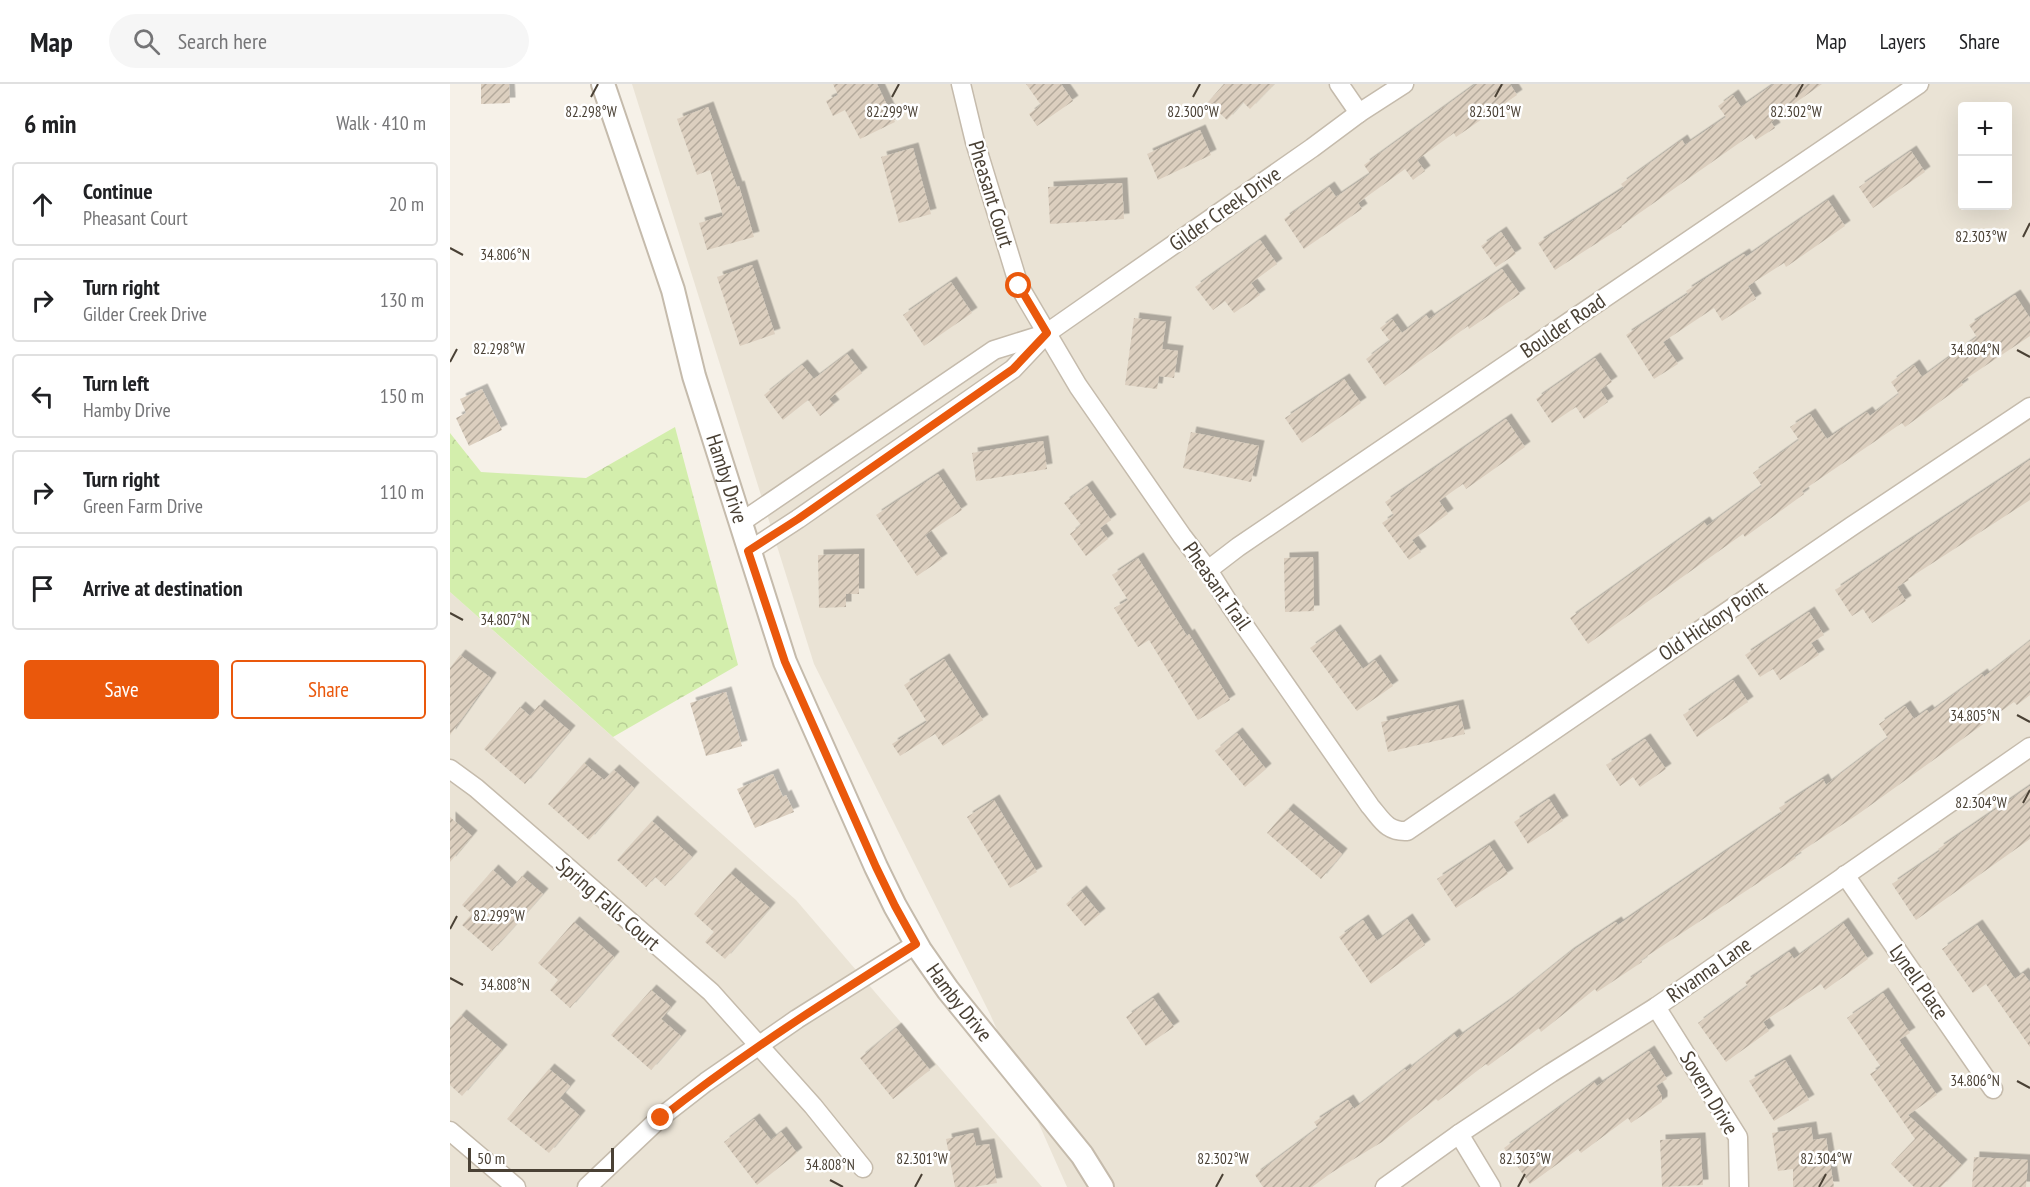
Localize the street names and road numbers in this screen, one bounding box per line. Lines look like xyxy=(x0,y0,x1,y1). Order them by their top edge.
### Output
street label: Pheasant Court xyxy=(962,137,1021,251)
street label: Gilder Creek Drive xyxy=(1164,160,1286,257)
street label: Boulder Road xyxy=(1515,287,1610,364)
street label: Hamby Drive xyxy=(700,431,754,527)
street label: Pheasant Trail xyxy=(1177,536,1258,635)
street label: Old Hickory Point xyxy=(1653,574,1772,667)
street label: Spring Falls Court xyxy=(551,851,666,956)
street label: Rivanna Lane xyxy=(1661,931,1756,1009)
street label: Lynell Place xyxy=(1884,939,1955,1025)
street label: Hamby Drive xyxy=(920,958,998,1047)
street label: Sovern Drive xyxy=(1674,1046,1745,1139)

